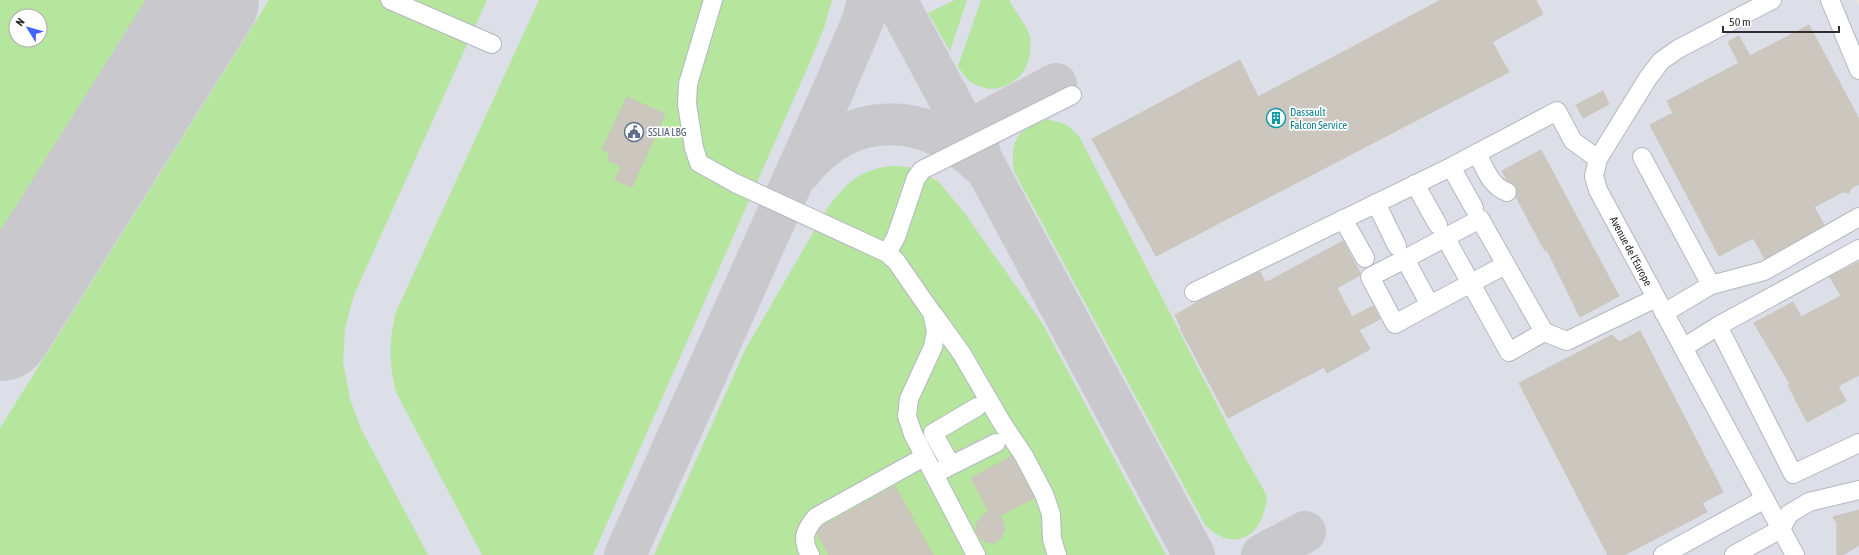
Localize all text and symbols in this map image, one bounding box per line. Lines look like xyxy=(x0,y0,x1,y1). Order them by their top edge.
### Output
north arrow xyxy=(8,8,48,48)
scale bar xyxy=(1723,8,1839,34)
text: 50 m xyxy=(1729,15,1751,29)
text: N xyxy=(13,16,27,28)
place label: Dassault Falcon Service xyxy=(1290,106,1347,131)
building icon: Dassault Falcon Service xyxy=(1265,107,1287,129)
public building icon: SSLIA LBG xyxy=(623,121,645,143)
place label: SSLIA LBG xyxy=(648,126,687,138)
street label: Avenue de l'Europe xyxy=(1608,214,1654,288)

